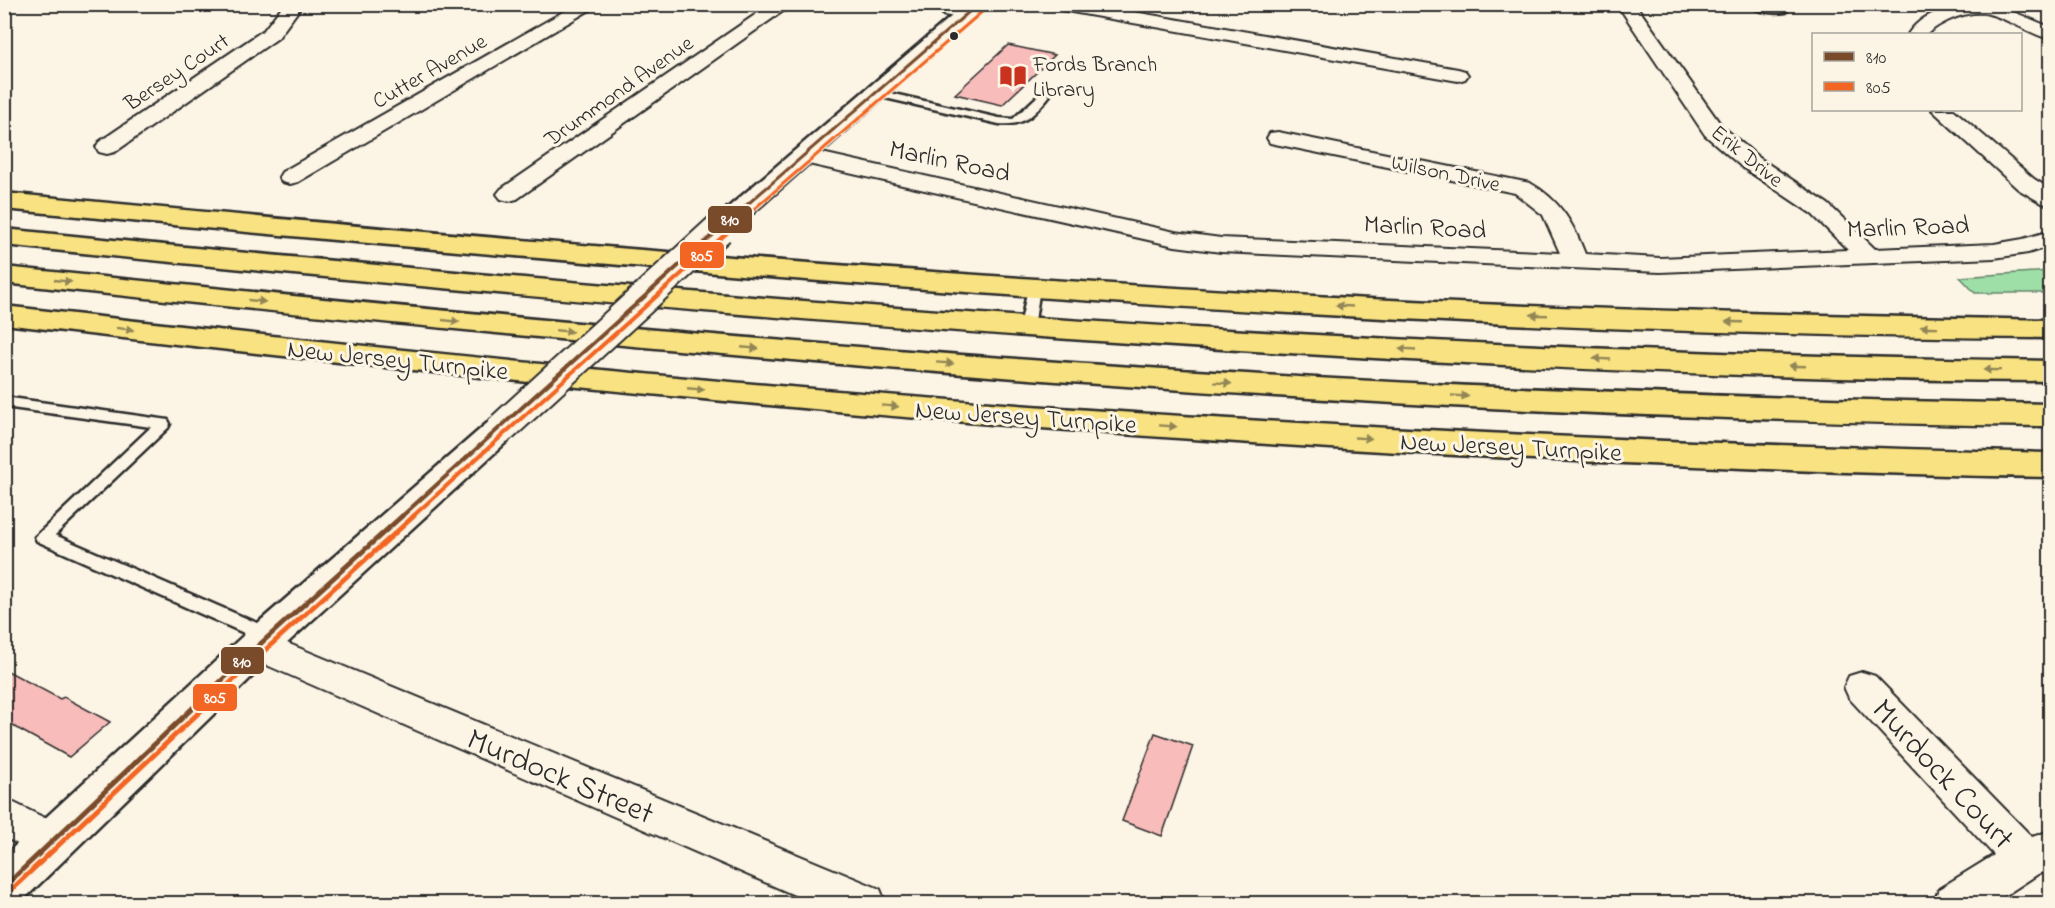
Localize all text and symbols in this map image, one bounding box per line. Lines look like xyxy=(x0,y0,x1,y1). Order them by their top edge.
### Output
street label: Bersey Court xyxy=(118,26,238,122)
street label: Cutter Avenue xyxy=(367,27,494,118)
street label: Drummond Avenue xyxy=(538,29,701,156)
unlabelled marker xyxy=(948,30,960,42)
legend xyxy=(1812,33,2022,111)
text: 810 xyxy=(1866,46,1886,72)
place label: Fords Branch Library xyxy=(1032,50,1157,108)
library icon: Fords Branch Library xyxy=(998,61,1028,91)
text: 805 xyxy=(1866,76,1891,102)
street label: Erik Drive xyxy=(1703,118,1789,197)
street label: Marlin Road xyxy=(885,132,1014,194)
street label: Wilson Drive xyxy=(1388,148,1503,202)
line badge: 810 xyxy=(707,205,753,234)
street label: Marlin Road xyxy=(1363,207,1488,251)
street label: Marlin Road xyxy=(1846,208,1971,250)
text: 810 xyxy=(720,209,739,233)
line badge: 805 xyxy=(679,241,725,269)
text: 805 xyxy=(690,245,714,269)
one-way arrow xyxy=(53,276,72,286)
one-way arrow xyxy=(247,296,266,306)
one-way arrow xyxy=(1335,302,1354,311)
one-way arrow xyxy=(1530,311,1549,320)
one-way arrow xyxy=(441,316,460,326)
one-way arrow xyxy=(1725,318,1744,327)
one-way arrow xyxy=(1920,322,1939,332)
one-way arrow xyxy=(116,325,135,334)
one-way arrow xyxy=(554,326,573,336)
street label: New Jersey Turnpike xyxy=(285,331,510,393)
one-way arrow xyxy=(741,343,760,353)
one-way arrow xyxy=(1398,345,1417,354)
one-way arrow xyxy=(1593,355,1612,364)
one-way arrow xyxy=(935,358,954,368)
one-way arrow xyxy=(1788,361,1807,370)
one-way arrow xyxy=(1983,365,2002,375)
one-way arrow xyxy=(1214,378,1233,387)
one-way arrow xyxy=(686,384,705,394)
one-way arrow xyxy=(1450,391,1469,401)
street label: New Jersey Turnpike xyxy=(914,392,1138,446)
one-way arrow xyxy=(880,401,899,411)
one-way arrow xyxy=(1159,422,1178,431)
street label: New Jersey Turnpike xyxy=(1399,424,1623,474)
one-way arrow xyxy=(1353,434,1372,443)
line badge: 810 xyxy=(220,646,265,675)
text: 810 xyxy=(232,651,251,675)
line badge: 805 xyxy=(192,683,238,712)
text: 805 xyxy=(203,687,227,711)
street label: Murdock Court xyxy=(1859,689,2024,862)
street label: Murdock Street xyxy=(459,718,661,839)

